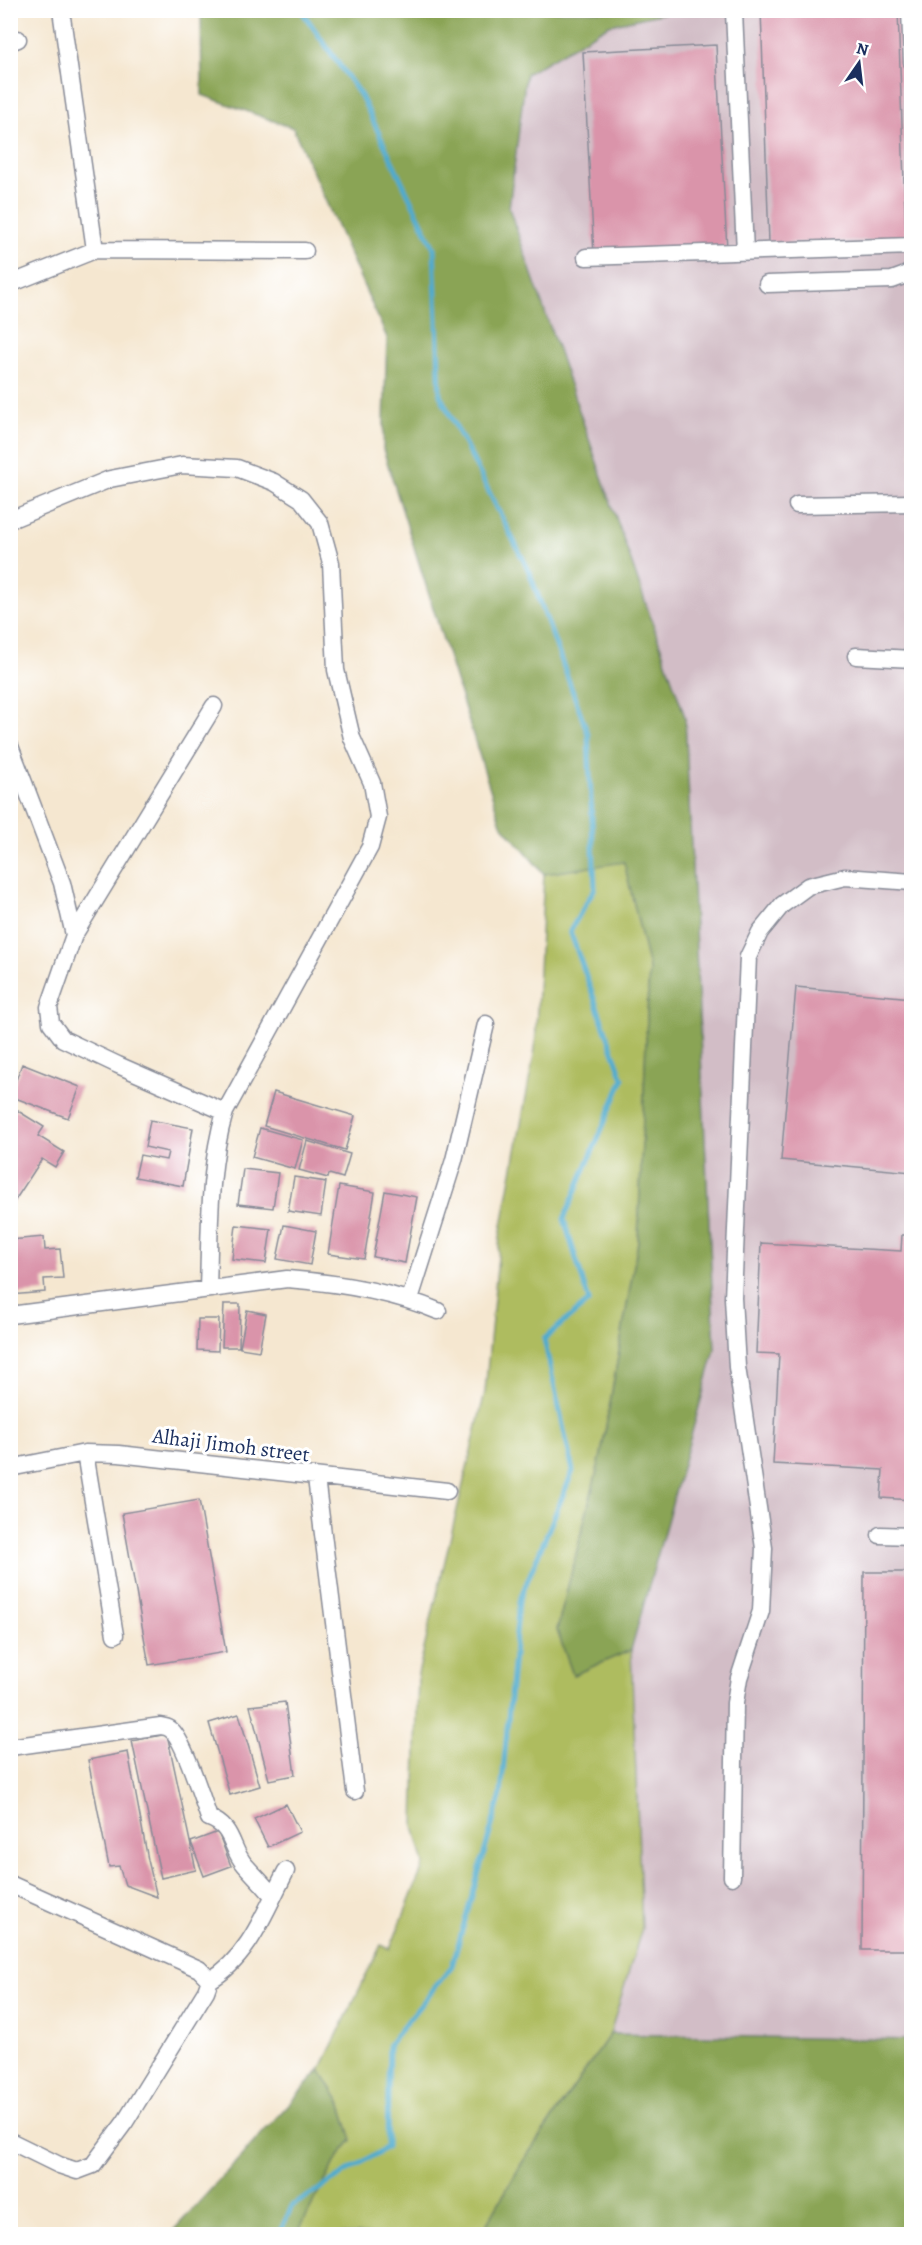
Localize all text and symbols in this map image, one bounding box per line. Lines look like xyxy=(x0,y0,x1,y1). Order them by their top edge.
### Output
north arrow xyxy=(829,33,889,93)
text: N xyxy=(854,37,871,62)
street label: Alhaji Jimoh street xyxy=(150,1421,311,1469)

